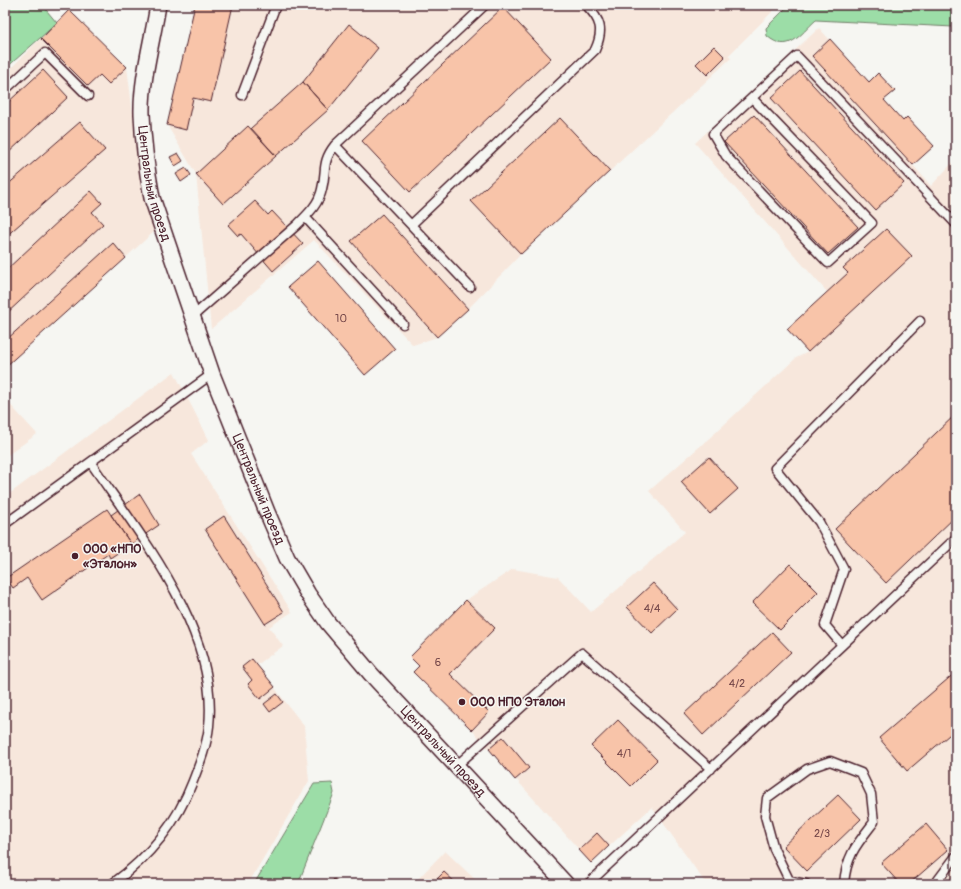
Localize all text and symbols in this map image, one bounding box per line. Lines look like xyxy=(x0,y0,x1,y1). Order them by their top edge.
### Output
street label: Центральный проезд xyxy=(135,125,174,243)
house number: 10 xyxy=(335,312,347,325)
street label: Центральный проезд xyxy=(229,432,288,547)
place label: ООО «НПО «Эталон» xyxy=(83,541,142,572)
marker: ООО «НПО «Эталон» xyxy=(70,551,80,561)
house number: 4/4 xyxy=(644,602,661,615)
house number: 6 xyxy=(435,656,441,669)
house number: 4/2 xyxy=(729,677,745,690)
place label: ООО НПО Эталон xyxy=(470,694,566,710)
marker: ООО НПО Эталон xyxy=(457,697,467,707)
street label: Центральный проезд xyxy=(397,703,489,800)
house number: 4/1 xyxy=(617,747,631,760)
house number: 2/3 xyxy=(814,827,830,840)

